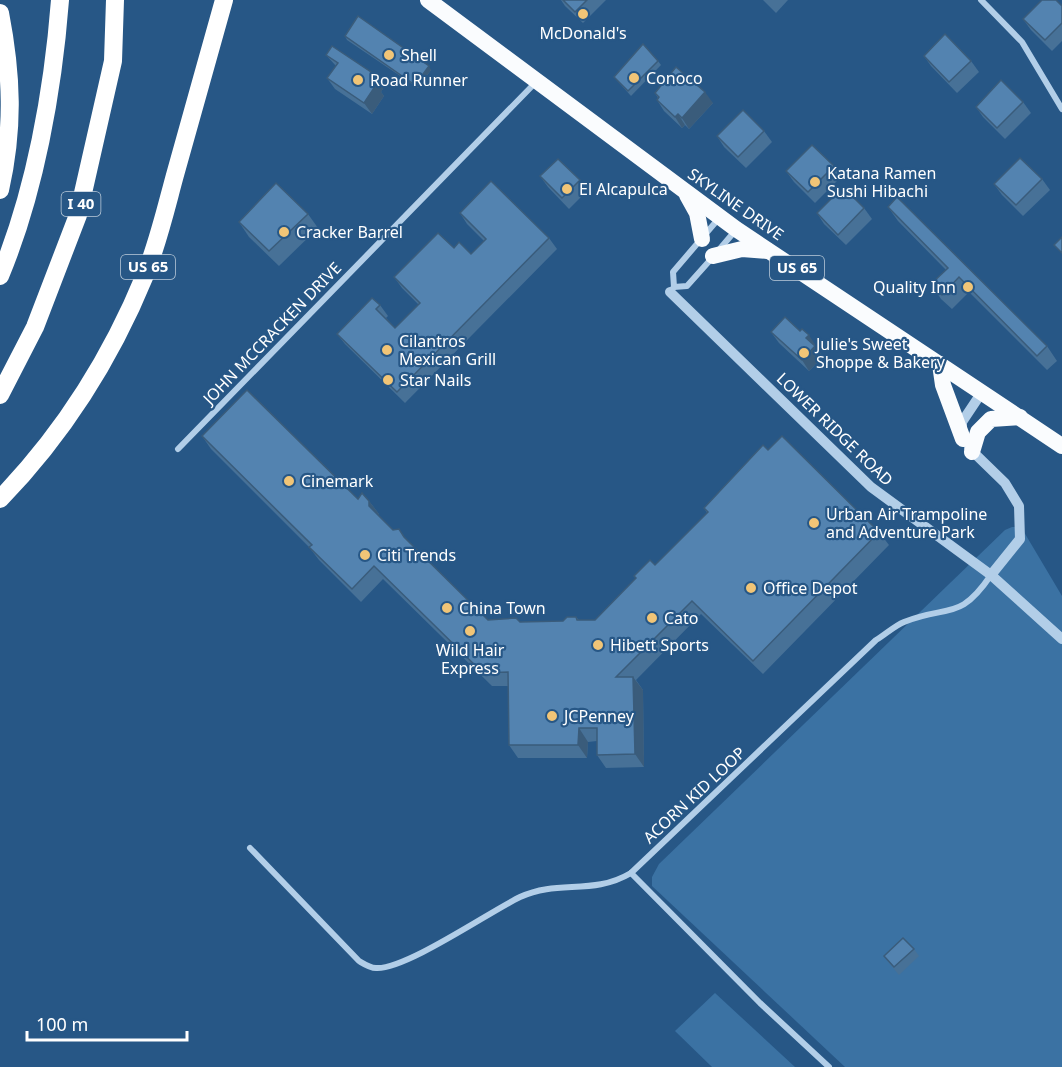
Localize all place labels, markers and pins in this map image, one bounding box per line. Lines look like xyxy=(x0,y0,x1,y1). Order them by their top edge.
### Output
marker: McDonald's xyxy=(576,7,590,21)
place label: McDonald's xyxy=(539,22,627,44)
place label: Shell xyxy=(401,44,437,66)
marker: Shell xyxy=(382,48,396,62)
place label: Conoco xyxy=(646,67,703,89)
place label: Road Runner xyxy=(370,69,468,91)
marker: Conoco xyxy=(627,71,641,85)
marker: Road Runner xyxy=(351,73,365,87)
place label: Katana Ramen Sushi Hibachi xyxy=(827,162,936,202)
marker: Katana Ramen Sushi Hibachi xyxy=(808,175,822,189)
place label: El Alcapulca xyxy=(579,178,668,200)
marker: El Alcapulca xyxy=(560,182,574,196)
place label: Cracker Barrel xyxy=(296,221,403,243)
marker: Cracker Barrel xyxy=(277,225,291,239)
place label: Quality Inn xyxy=(873,276,956,298)
marker: Quality Inn xyxy=(961,280,975,294)
place label: Cilantros Mexican Grill xyxy=(399,330,496,370)
place label: Julie's Sweet Shoppe & Bakery xyxy=(814,333,946,373)
marker: Cilantros Mexican Grill xyxy=(380,343,394,357)
marker: Julie's Sweet Shoppe & Bakery xyxy=(797,346,811,360)
place label: Star Nails xyxy=(400,369,471,391)
marker: Star Nails xyxy=(381,373,395,387)
place label: Cinemark xyxy=(301,470,374,492)
marker: Cinemark xyxy=(282,474,296,488)
place label: Urban Air Trampoline and Adventure Park xyxy=(826,503,987,543)
marker: Urban Air Trampoline and Adventure Park xyxy=(807,516,821,530)
place label: Citi Trends xyxy=(377,544,456,566)
marker: Citi Trends xyxy=(358,548,372,562)
place label: Office Depot xyxy=(763,577,858,599)
marker: Office Depot xyxy=(744,581,758,595)
place label: China Town xyxy=(459,597,546,619)
marker: China Town xyxy=(440,601,454,615)
place label: Cato xyxy=(664,607,699,629)
marker: Cato xyxy=(645,611,659,625)
marker: Wild Hair Express xyxy=(463,624,477,638)
place label: Hibett Sports xyxy=(610,634,709,656)
marker: Hibett Sports xyxy=(591,638,605,652)
place label: Wild Hair Express xyxy=(436,639,505,679)
place label: JCPenney xyxy=(562,705,635,727)
marker: JCPenney xyxy=(545,709,559,723)

